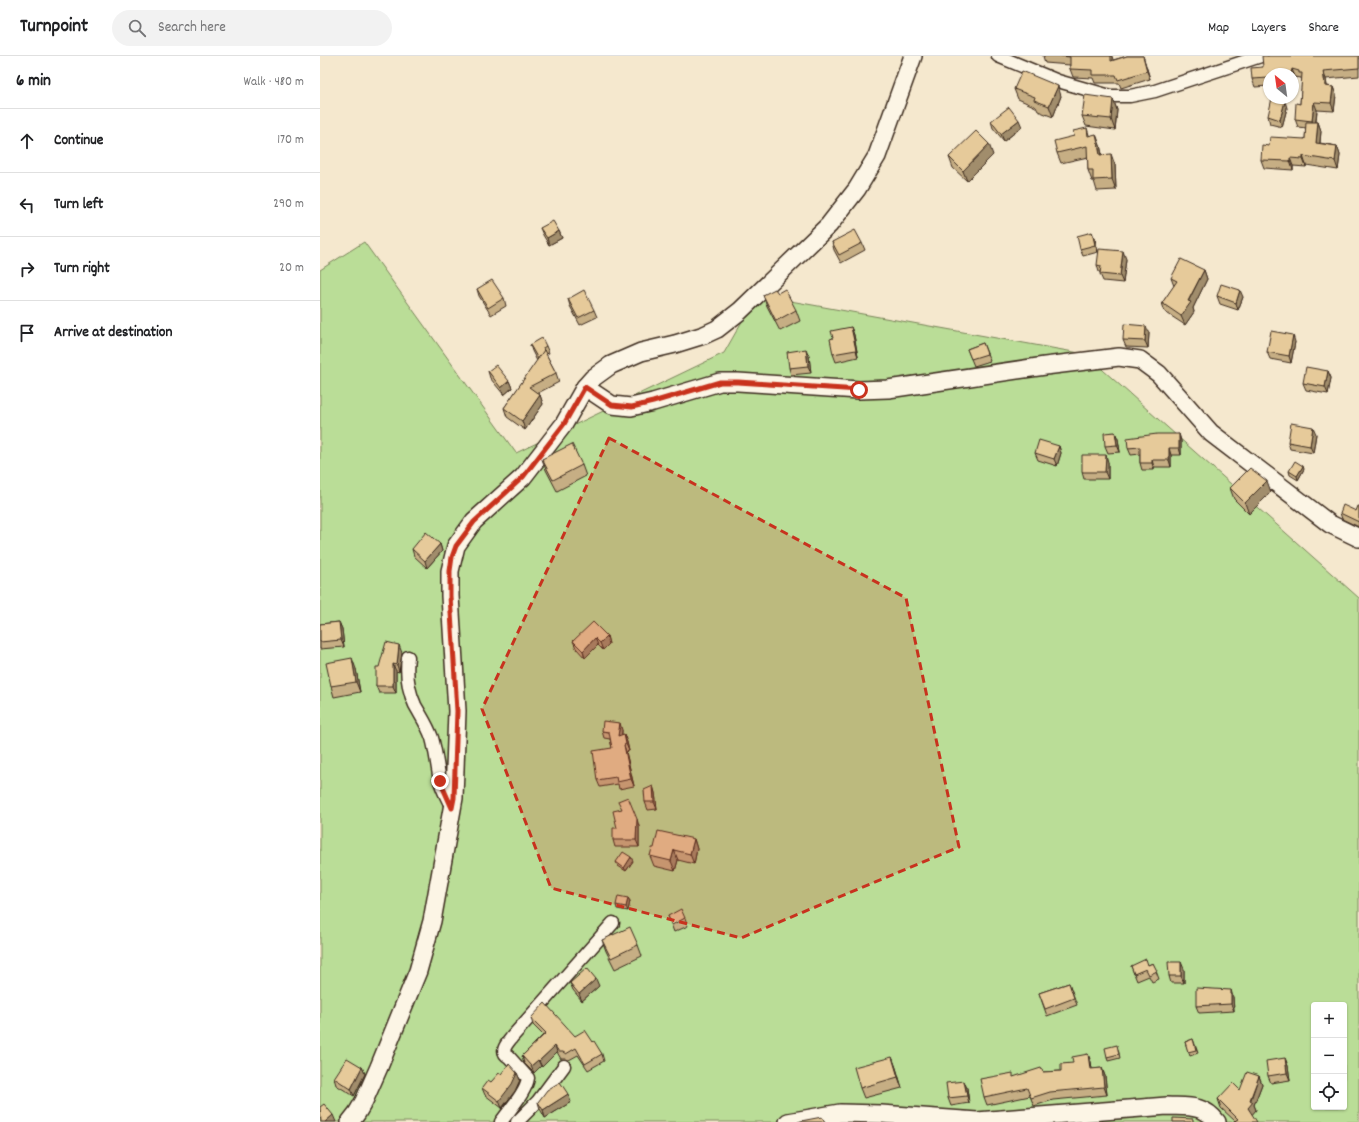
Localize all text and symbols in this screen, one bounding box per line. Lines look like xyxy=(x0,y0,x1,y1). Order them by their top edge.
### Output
search box xyxy=(112,10,392,46)
text: Turnpoint xyxy=(20,14,88,41)
icon: search xyxy=(126,17,148,39)
text: Search here xyxy=(158,17,226,39)
text: Map xyxy=(1208,18,1229,38)
text: Layers xyxy=(1251,18,1286,38)
text: Share xyxy=(1308,18,1339,38)
north arrow xyxy=(1263,68,1299,104)
text: 6 min xyxy=(16,70,51,94)
text: Walk · 480 m xyxy=(243,73,304,92)
icon: ahead xyxy=(16,130,38,152)
text: Continue xyxy=(54,130,103,152)
text: 170 m xyxy=(277,131,304,150)
icon: left xyxy=(16,194,38,216)
text: Turn left xyxy=(54,194,103,216)
text: 290 m xyxy=(273,195,304,214)
icon: right xyxy=(16,258,38,280)
text: Turn right xyxy=(54,258,110,280)
text: 20 m xyxy=(279,259,304,278)
icon: arrive xyxy=(16,322,38,344)
text: Arrive at destination xyxy=(54,322,172,344)
route start xyxy=(850,381,868,399)
route end xyxy=(431,772,449,790)
map controls xyxy=(1311,1002,1347,1110)
button: + xyxy=(1311,1002,1347,1038)
button: − xyxy=(1311,1038,1347,1074)
button: locate xyxy=(1311,1074,1347,1110)

